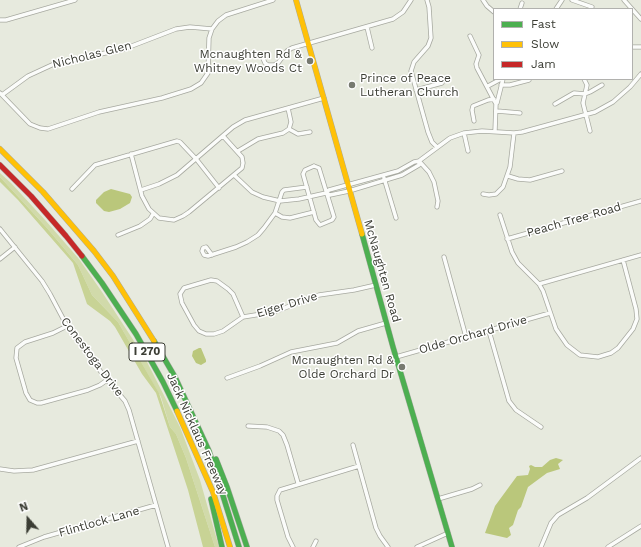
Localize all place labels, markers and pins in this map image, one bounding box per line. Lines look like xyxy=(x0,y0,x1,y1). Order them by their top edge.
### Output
place label: Mcnaughten Rd & Whitney Woods Ct xyxy=(194,47,302,75)
marker: Mcnaughten Rd & Whitney Woods Ct xyxy=(305,56,315,66)
place label: Prince of Peace Lutheran Church xyxy=(360,71,459,99)
marker: Prince of Peace Lutheran Church xyxy=(347,80,357,90)
place label: Mcnaughten Rd & Olde Orchard Dr xyxy=(291,353,394,381)
marker: Mcnaughten Rd & Olde Orchard Dr xyxy=(397,362,407,372)

